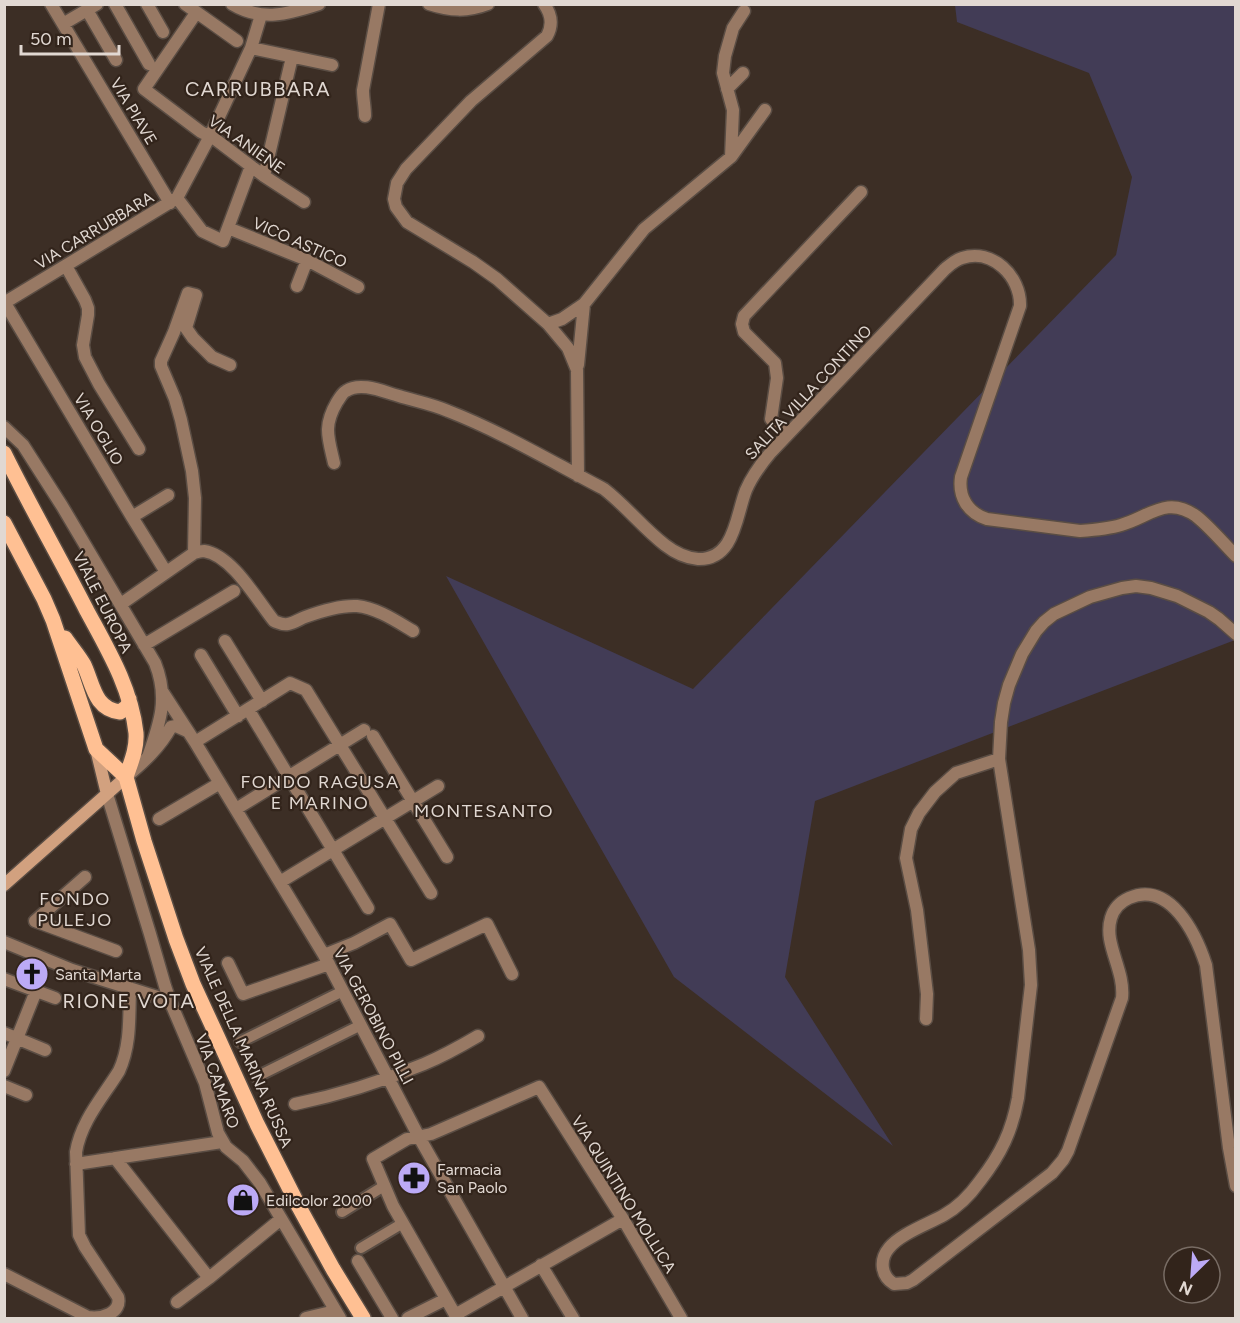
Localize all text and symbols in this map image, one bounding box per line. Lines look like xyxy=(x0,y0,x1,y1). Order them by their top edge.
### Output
scale bar xyxy=(21,18,118,56)
text: 50 m xyxy=(30,28,72,50)
street label: VIA PIAVE xyxy=(106,74,161,148)
district label: CARRUBBARA xyxy=(185,77,331,101)
street label: VIA ANIENE xyxy=(205,111,289,178)
street label: VIA CARRUBBARA xyxy=(31,187,157,273)
street label: VICO ASTICO xyxy=(250,213,350,272)
street label: SALITA VILLA CONTINO xyxy=(741,321,876,464)
street label: VIA OGLIO xyxy=(70,390,127,468)
street label: VIALE EUROPA xyxy=(69,548,136,656)
district label: FONDO RAGUSA E MARINO xyxy=(240,771,400,814)
district label: MONTESANTO xyxy=(414,800,554,822)
district label: FONDO PULEJO xyxy=(37,888,113,931)
street label: VIALE DELLA MARINA RUSSA xyxy=(191,944,297,1151)
street label: VIA GEROBINO PILLI xyxy=(330,945,418,1088)
church icon: Santa Marta xyxy=(14,956,50,992)
place label: Santa Marta xyxy=(55,965,141,984)
district label: RIONE VOTA xyxy=(62,989,196,1013)
street label: VIA CAMARO xyxy=(192,1031,243,1131)
street label: VIA QUINTINO MOLLICA xyxy=(567,1112,680,1277)
pharmacy icon: Farmacia San Paolo xyxy=(396,1160,432,1196)
place label: Farmacia San Paolo xyxy=(437,1160,507,1197)
shop icon: Edilcolor 2000 xyxy=(225,1182,261,1218)
place label: Edilcolor 2000 xyxy=(266,1191,372,1210)
north arrow xyxy=(1162,1245,1222,1305)
text: N xyxy=(1176,1277,1195,1299)

